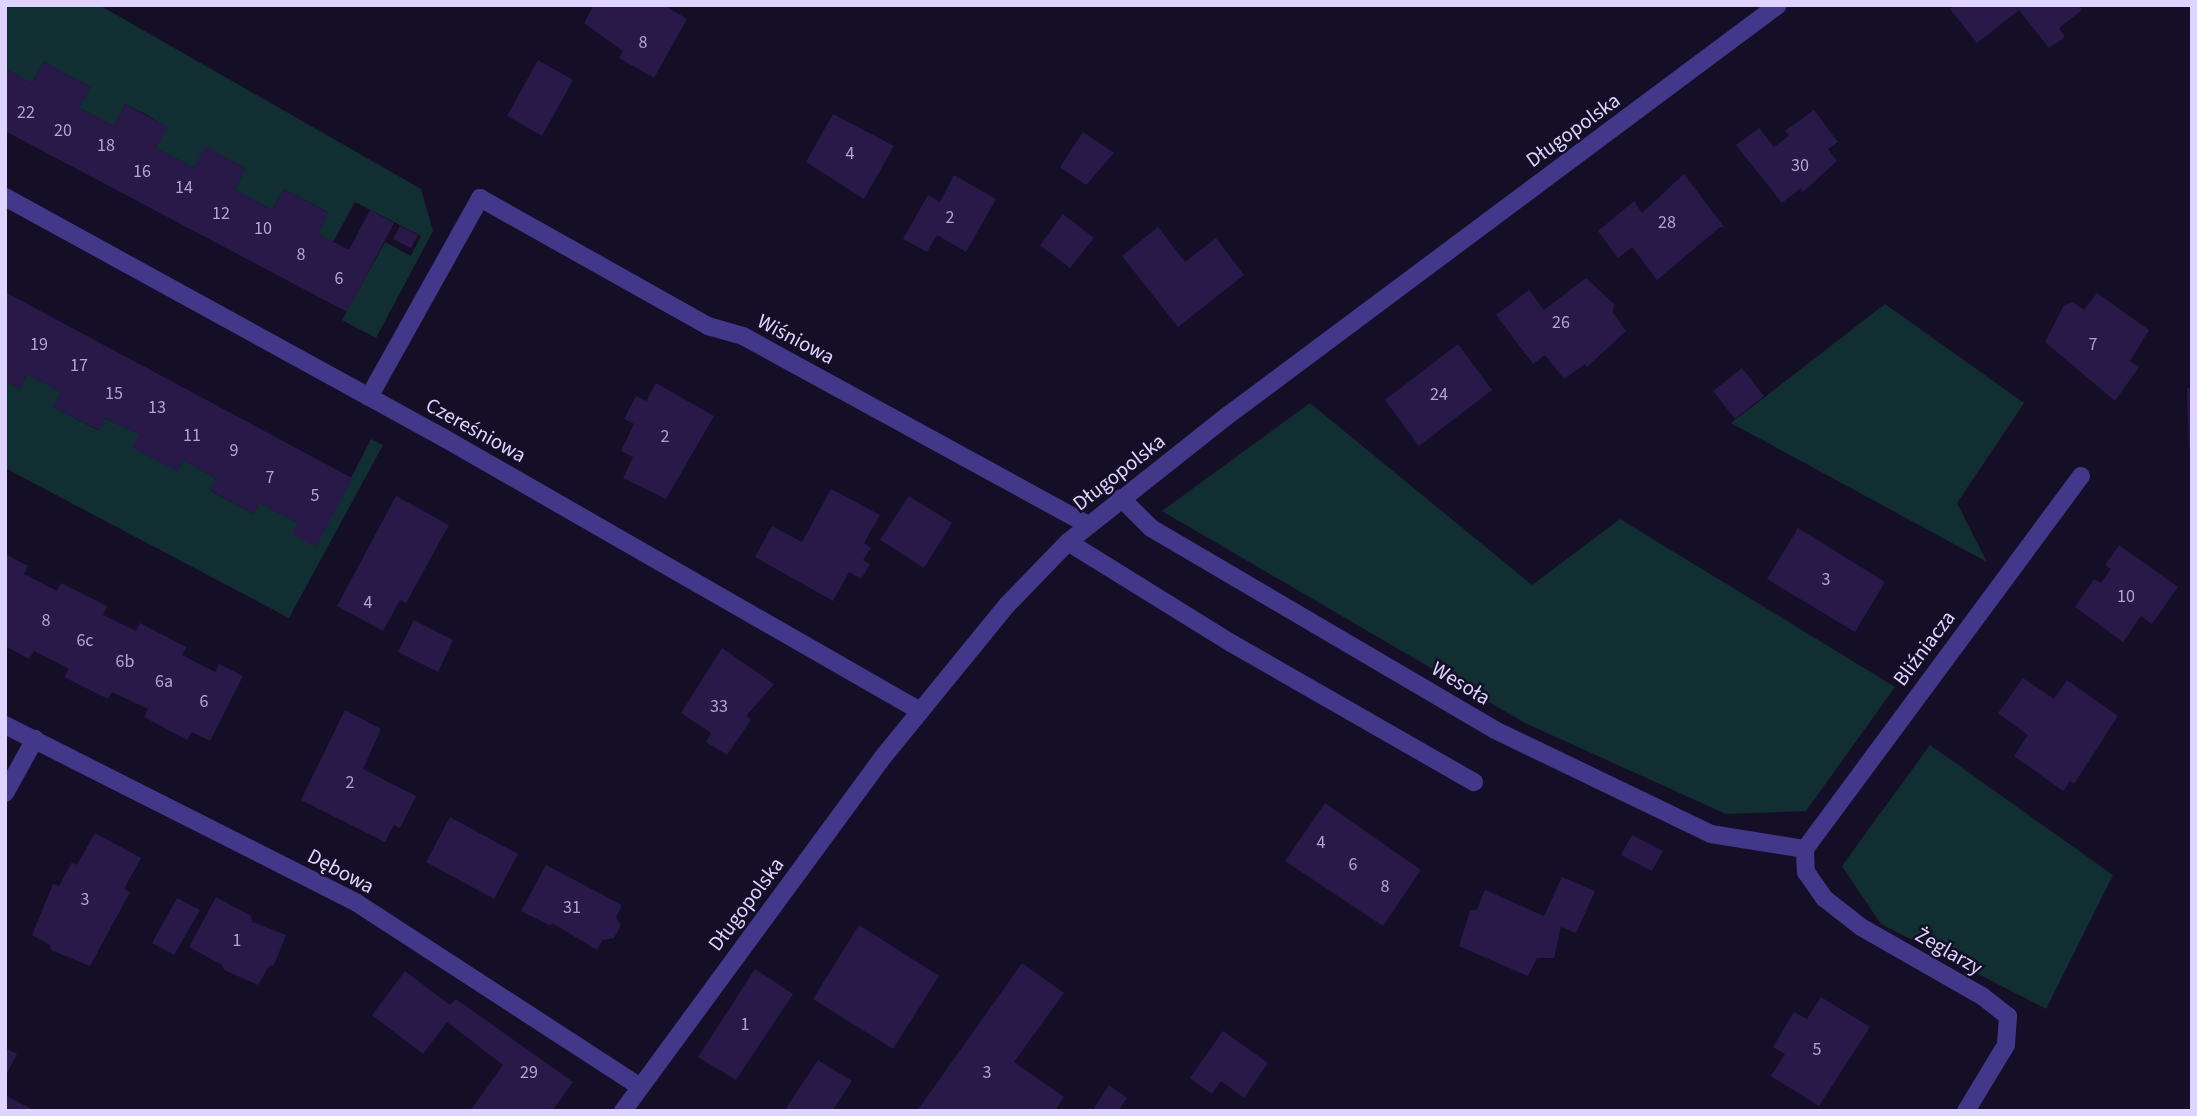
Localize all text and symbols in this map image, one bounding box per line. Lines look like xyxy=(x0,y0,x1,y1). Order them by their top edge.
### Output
house number: 8 xyxy=(639,32,647,54)
street label: Długopolska xyxy=(1521,87,1625,173)
house number: 22 xyxy=(17,102,35,124)
house number: 20 xyxy=(54,120,72,142)
house number: 18 xyxy=(97,135,115,157)
house number: 4 xyxy=(846,143,854,165)
house number: 30 xyxy=(1791,155,1809,177)
house number: 16 xyxy=(133,161,151,183)
house number: 14 xyxy=(175,177,193,199)
house number: 12 xyxy=(212,203,230,225)
house number: 2 xyxy=(946,207,954,229)
house number: 28 xyxy=(1658,212,1676,234)
house number: 10 xyxy=(254,218,272,240)
house number: 8 xyxy=(297,244,305,266)
house number: 6 xyxy=(335,268,343,290)
street label: Wiśniowa xyxy=(753,308,839,370)
house number: 26 xyxy=(1552,312,1570,334)
house number: 19 xyxy=(30,334,48,356)
house number: 7 xyxy=(2089,334,2097,356)
house number: 17 xyxy=(70,355,88,377)
house number: 15 xyxy=(105,383,123,405)
house number: 24 xyxy=(1430,384,1448,406)
street label: Czereśniowa xyxy=(421,392,531,468)
house number: 13 xyxy=(148,397,166,419)
house number: 11 xyxy=(183,425,201,447)
house number: 2 xyxy=(661,426,669,448)
street label: Długopolska xyxy=(1068,428,1170,516)
house number: 9 xyxy=(230,440,238,462)
house number: 7 xyxy=(266,467,274,489)
house number: 5 xyxy=(311,485,319,507)
house number: 3 xyxy=(1822,569,1830,591)
house number: 10 xyxy=(2117,586,2135,608)
house number: 4 xyxy=(364,592,372,614)
street label: Bliźniacza xyxy=(1888,605,1960,691)
house number: 8 xyxy=(42,610,50,632)
house number: 6c xyxy=(76,630,94,652)
house number: 6b xyxy=(116,651,134,673)
street label: Wesoła xyxy=(1427,656,1495,710)
house number: 6a xyxy=(155,671,173,693)
house number: 6 xyxy=(200,691,208,713)
house number: 33 xyxy=(710,696,728,718)
house number: 2 xyxy=(346,772,354,794)
house number: 4 xyxy=(1317,832,1325,854)
street label: Dębowa xyxy=(303,843,379,899)
street label: Długopolska xyxy=(703,852,789,956)
house number: 6 xyxy=(1349,854,1357,876)
house number: 8 xyxy=(1381,876,1389,898)
house number: 3 xyxy=(81,889,89,911)
house number: 31 xyxy=(563,897,581,919)
street label: Żeglarzy xyxy=(1911,922,1987,980)
house number: 1 xyxy=(233,930,241,952)
house number: 1 xyxy=(741,1014,749,1036)
house number: 5 xyxy=(1813,1039,1821,1061)
house number: 29 xyxy=(520,1062,538,1084)
house number: 3 xyxy=(983,1062,991,1084)

